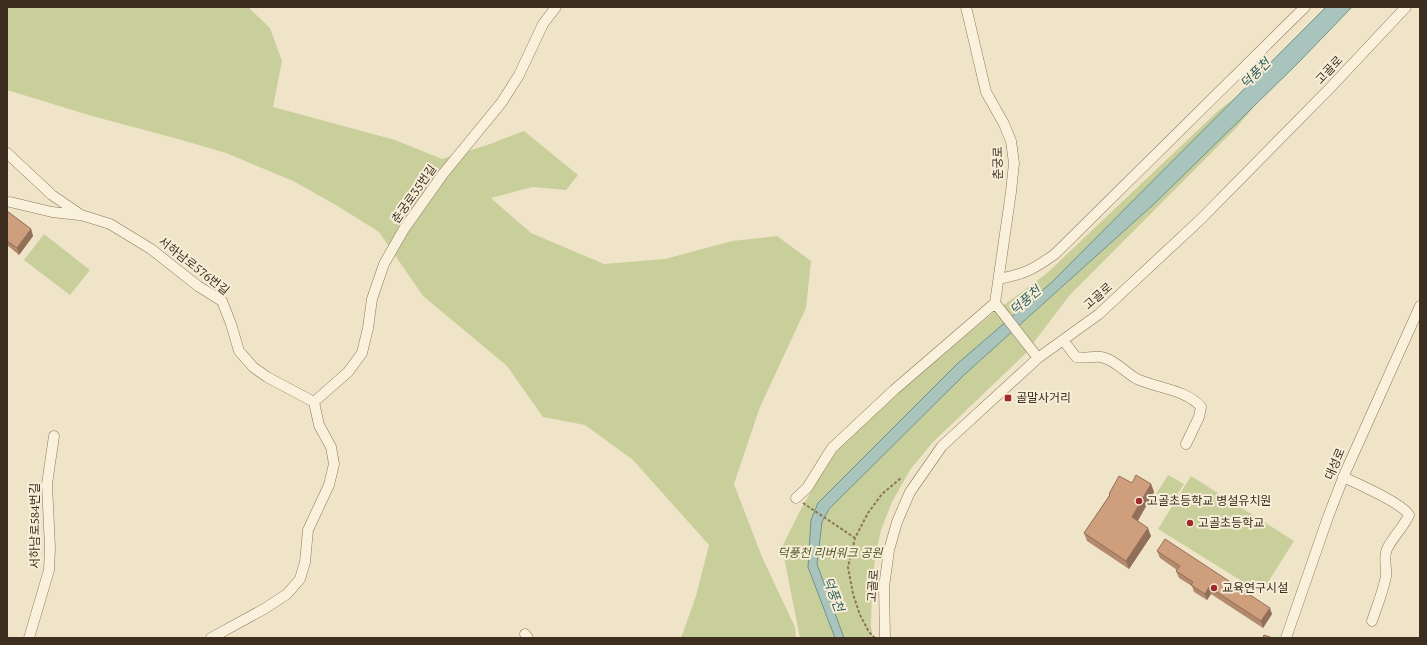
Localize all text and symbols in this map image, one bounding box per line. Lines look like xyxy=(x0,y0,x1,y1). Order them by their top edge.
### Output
street label: 고골로 xyxy=(1312,52,1345,87)
water label: 덕풍천 xyxy=(1236,53,1275,92)
street label: 춘궁로 xyxy=(990,146,1005,180)
street label: 춘궁로35번길 xyxy=(388,162,439,226)
street label: 서하남로576번길 xyxy=(156,233,233,298)
street label: 고골로 xyxy=(1080,279,1115,312)
water label: 덕풍천 xyxy=(1006,281,1045,319)
place label: 골말사거리 xyxy=(1016,390,1071,405)
marker: 골말사거리 xyxy=(1003,393,1013,403)
street label: 대성로 xyxy=(1321,446,1348,482)
street label: 서하남로584번길 xyxy=(27,483,42,569)
place label: 고골초등학교 병설유치원 xyxy=(1147,493,1271,508)
marker: 고골초등학교 병설유치원 xyxy=(1134,496,1144,506)
place label: 고골초등학교 xyxy=(1198,515,1264,530)
marker: 고골초등학교 xyxy=(1185,518,1195,528)
park label: 덕풍천 리버워크 공원 xyxy=(777,545,884,560)
street label: 고골로 xyxy=(864,569,881,603)
water label: 덕풍천 xyxy=(819,574,849,615)
place label: 교육연구시설 xyxy=(1222,580,1288,595)
marker: 교육연구시설 xyxy=(1209,583,1219,593)

